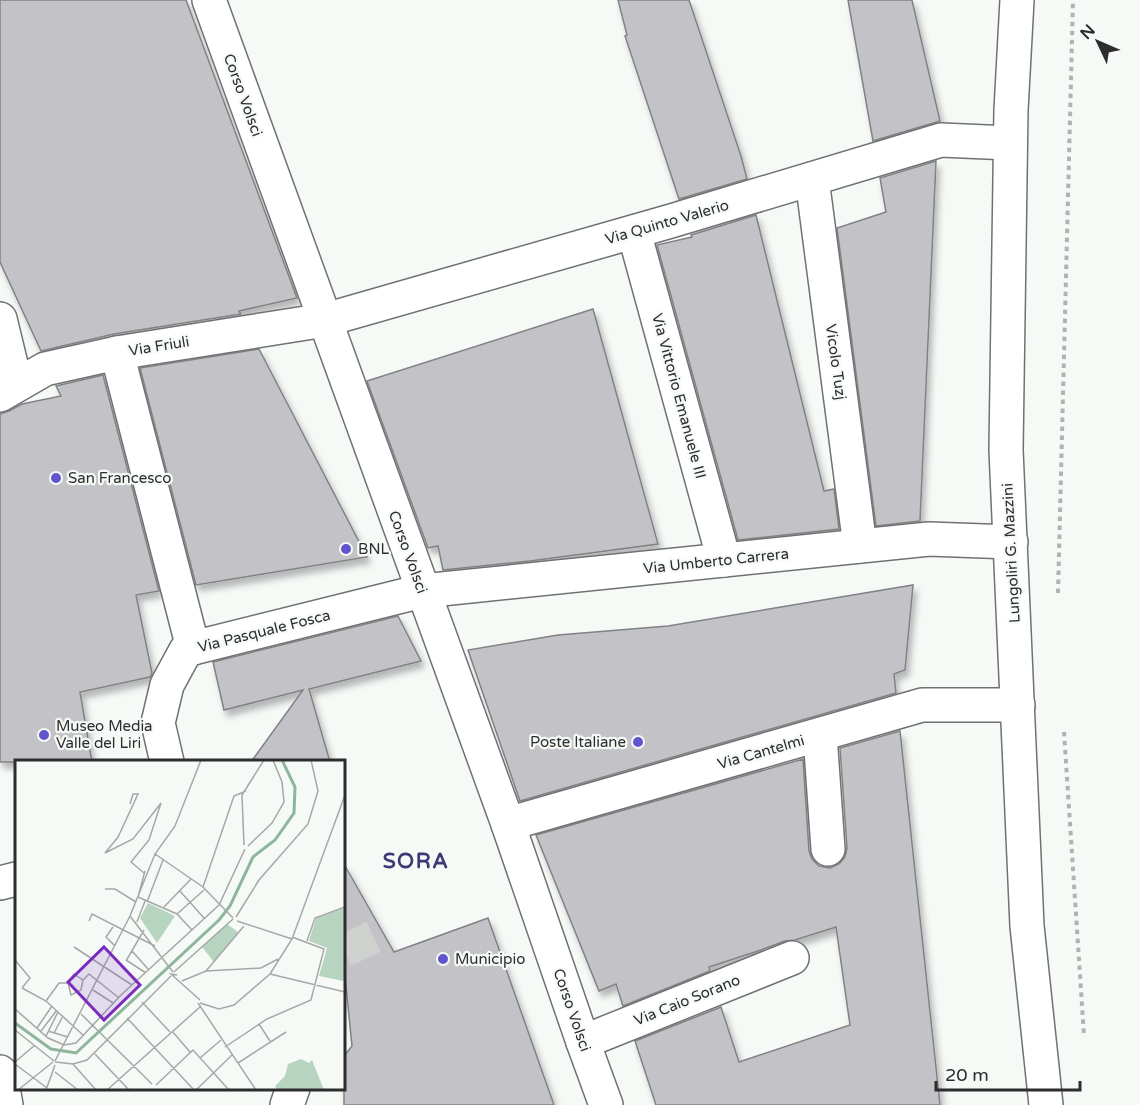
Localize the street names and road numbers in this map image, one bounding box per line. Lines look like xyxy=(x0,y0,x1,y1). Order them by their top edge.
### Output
street label: Corso Volsci xyxy=(220,51,266,139)
street label: Via Quinto Valerio xyxy=(603,196,731,248)
street label: Via Vittorio Emanuele III xyxy=(648,311,710,481)
street label: Vicolo Tuzj xyxy=(822,323,850,401)
street label: Via Friuli xyxy=(127,332,191,360)
street label: Lungoliri G. Mazzini xyxy=(998,483,1024,623)
street label: Corso Volsci xyxy=(385,508,431,596)
street label: Via Umberto Carrera xyxy=(642,544,790,578)
street label: Via Pasquale Fosca xyxy=(196,606,332,656)
street label: Via Cantelmi xyxy=(716,731,806,773)
street label: Corso Volsci xyxy=(549,966,595,1054)
street label: Via Caio Sorano xyxy=(631,971,743,1029)

